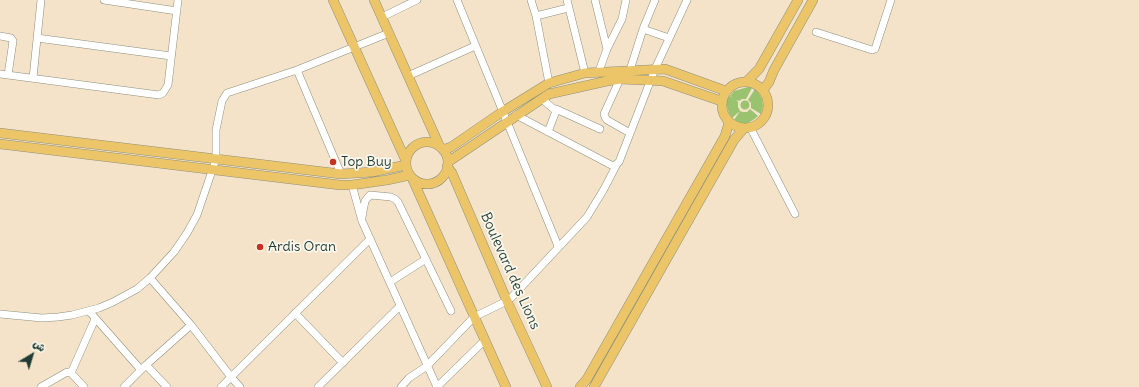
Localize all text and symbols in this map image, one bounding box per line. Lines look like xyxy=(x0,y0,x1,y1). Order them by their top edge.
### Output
place label: Top Buy xyxy=(341,154,392,170)
marker: Top Buy xyxy=(328,157,338,167)
street label: Boulevard des Lions xyxy=(477,210,543,332)
place label: Ardis Oran xyxy=(268,239,336,255)
marker: Ardis Oran xyxy=(255,242,265,252)
north arrow xyxy=(12,335,52,375)
text: ش xyxy=(30,336,48,355)

